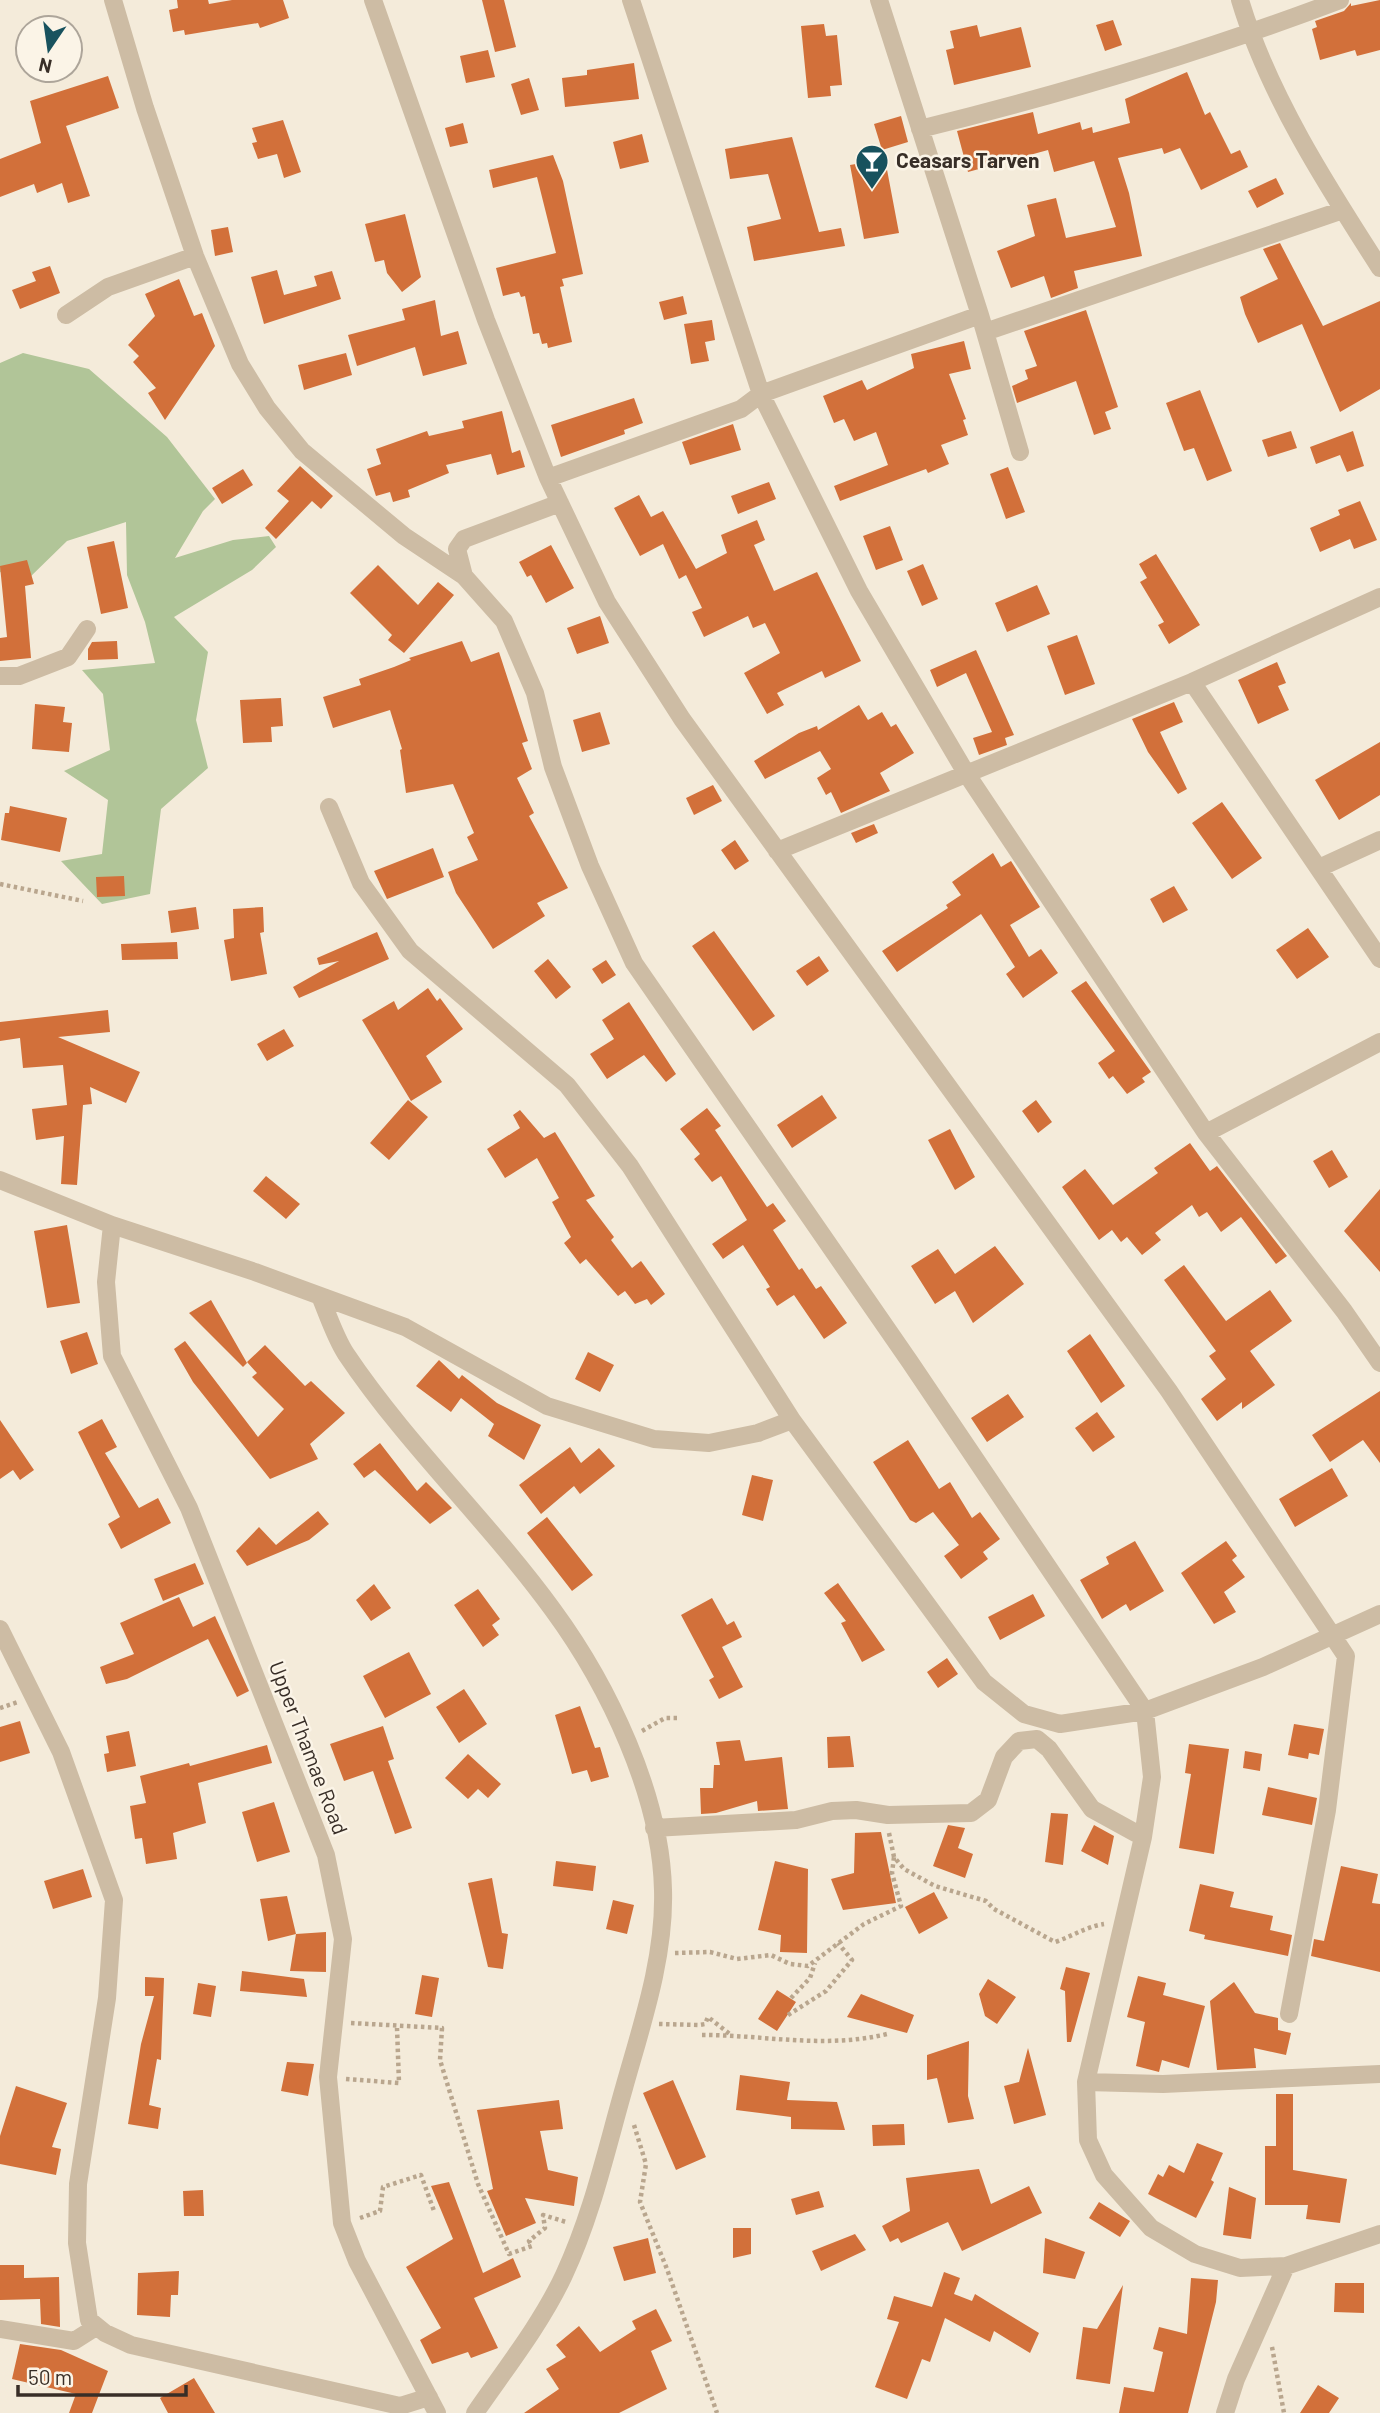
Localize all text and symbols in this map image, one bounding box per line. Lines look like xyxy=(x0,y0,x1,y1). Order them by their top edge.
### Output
north arrow xyxy=(14,14,84,84)
text: N xyxy=(36,53,54,79)
bar icon: Ceasars Tarven xyxy=(853,142,891,191)
place label: Ceasars Tarven xyxy=(896,147,1040,172)
street label: Upper Thamae Road xyxy=(265,1657,354,1838)
scale bar xyxy=(18,2354,186,2398)
text: 50 m xyxy=(28,2364,72,2389)

